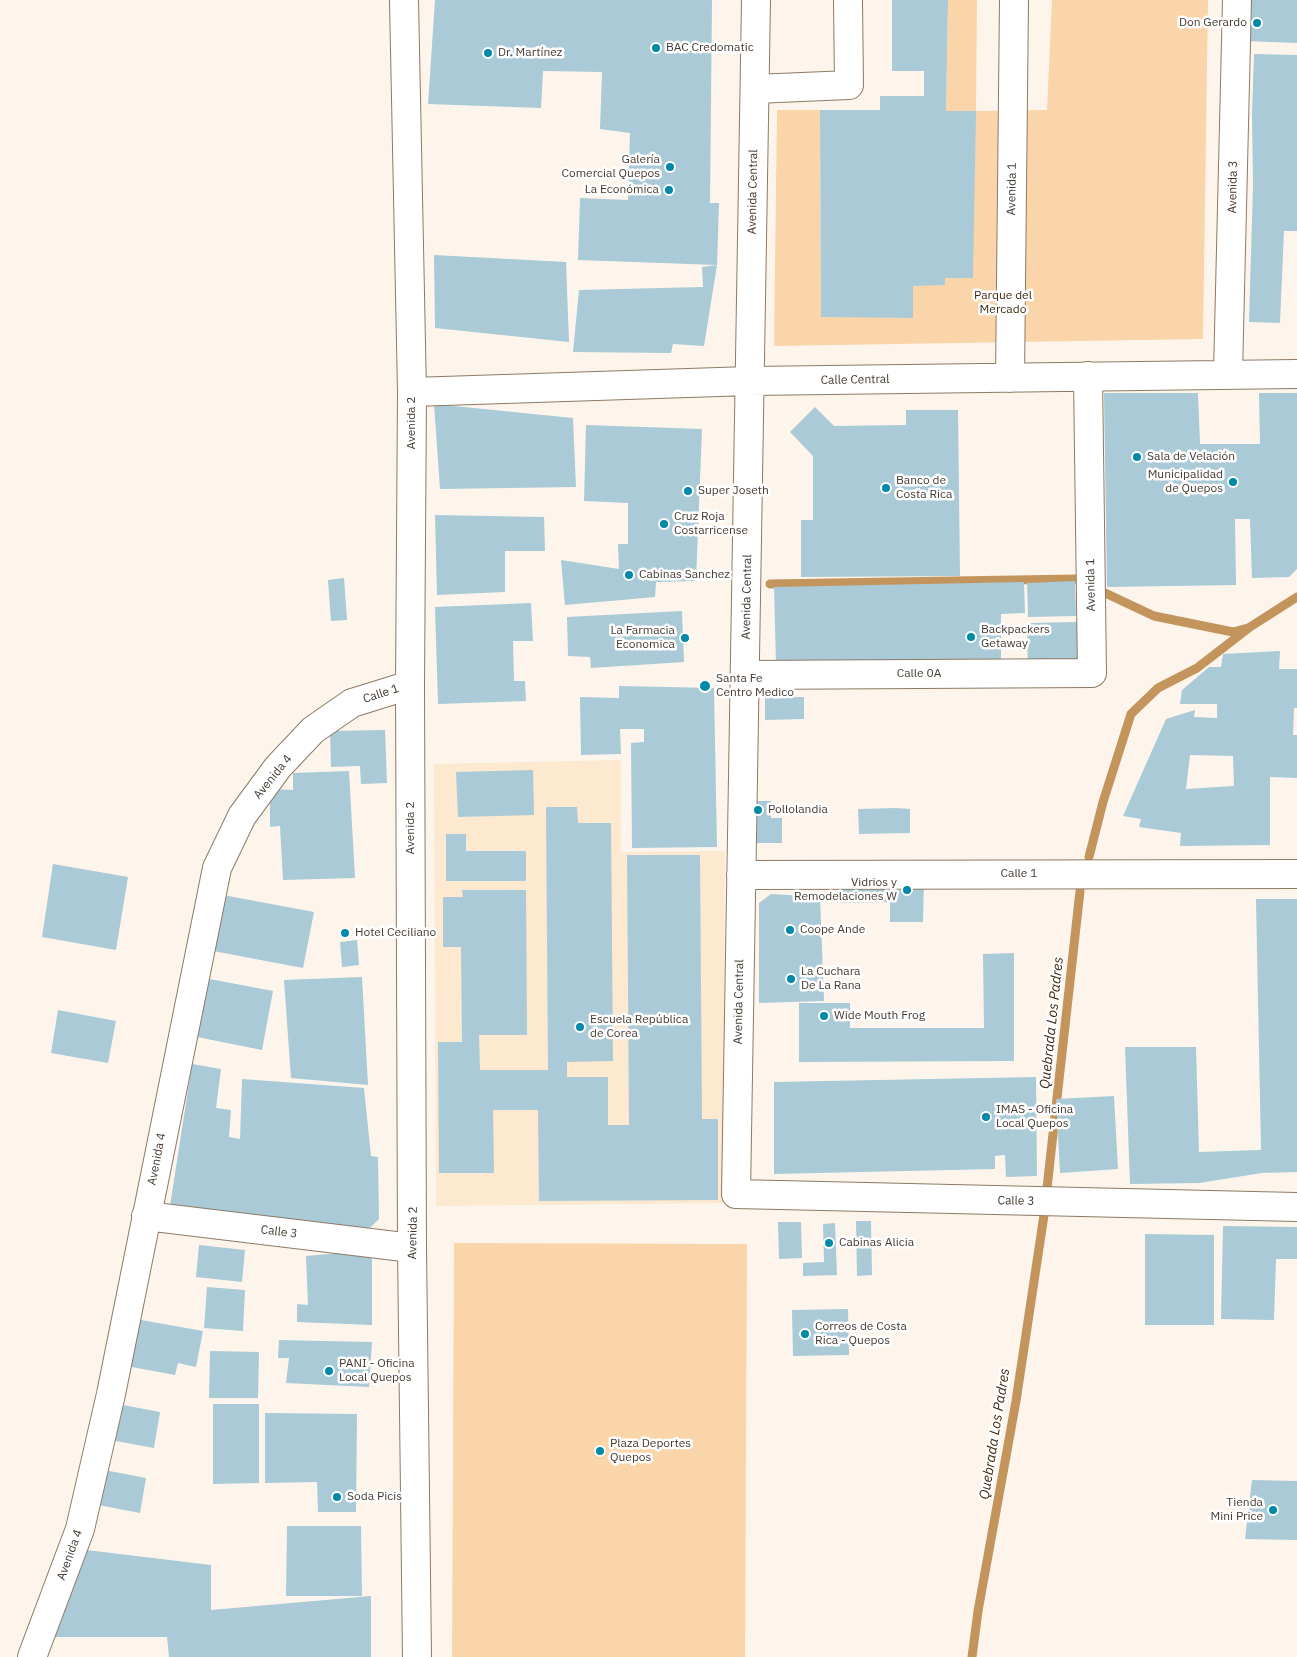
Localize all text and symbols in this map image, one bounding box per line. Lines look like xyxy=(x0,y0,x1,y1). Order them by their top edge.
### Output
place label: Don Gerardo xyxy=(1179,16,1247,30)
marker: Don Gerardo xyxy=(1251,17,1263,29)
place label: BAC Credomatic xyxy=(666,41,754,55)
marker: BAC Credomatic xyxy=(650,42,662,54)
place label: Dr. Martínez xyxy=(498,46,562,60)
marker: Dr. Martínez xyxy=(482,47,494,59)
street label: Avenida Central xyxy=(745,149,761,235)
place label: Galería Comercial Quepos xyxy=(561,153,660,181)
street label: Avenida 3 xyxy=(1225,160,1241,214)
marker: Galería Comercial Quepos xyxy=(664,161,676,173)
street label: Avenida 1 xyxy=(1004,162,1020,216)
place label: La Económica xyxy=(585,183,659,197)
marker: La Económica xyxy=(663,184,675,196)
park label: Parque del Mercado xyxy=(974,289,1032,317)
street label: Calle Central xyxy=(820,372,890,388)
street label: Avenida 2 xyxy=(405,396,419,450)
place label: Sala de Velación xyxy=(1147,450,1235,464)
marker: Sala de Velación xyxy=(1131,451,1143,463)
place label: Municipalidad de Quepos xyxy=(1148,468,1223,496)
place label: Banco de Costa Rica xyxy=(896,474,953,502)
marker: Municipalidad de Quepos xyxy=(1227,476,1239,488)
marker: Banco de Costa Rica xyxy=(880,482,892,494)
place label: Super Joseth xyxy=(698,484,769,498)
marker: Super Joseth xyxy=(682,485,694,497)
place label: Cruz Roja Costarricense xyxy=(674,510,748,538)
marker: Cruz Roja Costarricense xyxy=(658,518,670,530)
street label: Avenida Central xyxy=(739,554,755,640)
street label: Avenida 1 xyxy=(1083,558,1099,612)
place label: Cabinas Sanchez xyxy=(639,568,730,582)
marker: Cabinas Sanchez xyxy=(623,569,635,581)
place label: Backpackers Getaway xyxy=(981,623,1050,651)
place label: La Farmacia Economica xyxy=(610,624,675,652)
marker: Backpackers Getaway xyxy=(965,631,977,643)
marker: La Farmacia Economica xyxy=(679,632,691,644)
street label: Calle 0A xyxy=(897,667,941,681)
place label: Santa Fe Centro Medico xyxy=(716,672,794,700)
marker: Santa Fe Centro Medico xyxy=(698,679,712,693)
street label: Calle 1 xyxy=(361,681,401,707)
street label: Avenida 4 xyxy=(251,752,295,802)
street label: Avenida 2 xyxy=(404,801,418,855)
place label: Pollolandia xyxy=(768,803,828,817)
marker: Pollolandia xyxy=(752,804,764,816)
street label: Calle 1 xyxy=(1001,867,1037,881)
place label: Vidrios y Remodelaciones W xyxy=(794,876,897,904)
marker: Vidrios y Remodelaciones W xyxy=(901,884,913,896)
place label: Coope Ande xyxy=(800,923,865,937)
marker: Coope Ande xyxy=(784,924,796,936)
place label: Hotel Ceciliano xyxy=(355,926,436,940)
marker: Hotel Ceciliano xyxy=(339,927,351,939)
water label: Quebrada Los Padres xyxy=(1037,956,1067,1090)
street label: Avenida Central xyxy=(731,959,747,1045)
place label: La Cuchara De La Rana xyxy=(801,965,861,993)
marker: La Cuchara De La Rana xyxy=(785,973,797,985)
place label: Wide Mouth Frog xyxy=(834,1009,925,1023)
marker: Wide Mouth Frog xyxy=(818,1010,830,1022)
place label: Escuela República de Corea xyxy=(590,1013,688,1041)
marker: Escuela República de Corea xyxy=(574,1021,586,1033)
place label: IMAS - Oficina Local Quepos xyxy=(996,1103,1073,1131)
marker: IMAS - Oficina Local Quepos xyxy=(980,1111,992,1123)
street label: Avenida 4 xyxy=(145,1132,169,1186)
street label: Calle 3 xyxy=(997,1193,1035,1209)
street label: Avenida 2 xyxy=(405,1206,421,1260)
street label: Calle 3 xyxy=(260,1223,298,1241)
place label: Cabinas Alicia xyxy=(839,1236,914,1250)
marker: Cabinas Alicia xyxy=(823,1237,835,1249)
place label: Correos de Costa Rica - Quepos xyxy=(815,1320,907,1348)
marker: Correos de Costa Rica - Quepos xyxy=(799,1328,811,1340)
place label: PANI - Oficina Local Quepos xyxy=(339,1357,415,1385)
marker: PANI - Oficina Local Quepos xyxy=(323,1365,335,1377)
water label: Quebrada Los Padres xyxy=(976,1367,1014,1501)
place label: Plaza Deportes Quepos xyxy=(610,1437,691,1465)
marker: Plaza Deportes Quepos xyxy=(594,1445,606,1457)
place label: Soda Picis xyxy=(347,1490,402,1504)
marker: Soda Picis xyxy=(331,1491,343,1503)
place label: Tienda Mini Price xyxy=(1211,1496,1263,1524)
marker: Tienda Mini Price xyxy=(1267,1504,1279,1516)
street label: Avenida 4 xyxy=(54,1528,86,1582)

